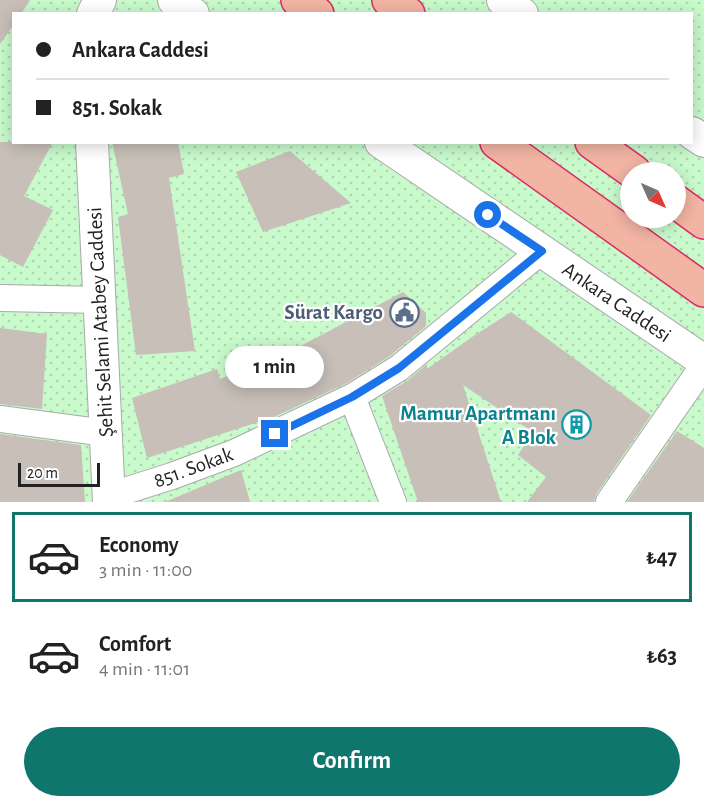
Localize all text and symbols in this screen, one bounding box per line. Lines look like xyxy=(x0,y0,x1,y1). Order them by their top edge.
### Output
text: Ankara Caddesi xyxy=(72,39,209,61)
text: 851. Sokak xyxy=(72,97,162,119)
north arrow xyxy=(620,162,686,228)
map controls xyxy=(620,162,686,228)
route start xyxy=(474,201,501,228)
street label: Şehit Selami Atabey Caddesi xyxy=(84,206,117,438)
street label: Ankara Caddesi xyxy=(559,258,675,346)
public building icon: Sürat Kargo xyxy=(388,296,420,328)
place label: Sürat Kargo xyxy=(284,302,383,323)
callout: 1 min xyxy=(226,347,324,389)
text: 1 min xyxy=(253,357,296,377)
place label: Mamur Apartmanı A Blok xyxy=(400,403,557,448)
building icon: Mamur Apartmanı A Blok xyxy=(561,409,593,441)
route end xyxy=(261,420,288,447)
street label: 851. Sokak xyxy=(151,443,236,491)
scale bar xyxy=(18,460,100,487)
text: 20 m xyxy=(27,465,58,481)
icon: car xyxy=(27,530,81,584)
text: Economy xyxy=(99,534,179,556)
text: ₺47 xyxy=(646,546,677,568)
text: 3 min · 11:00 xyxy=(99,560,192,580)
icon: car xyxy=(27,629,81,683)
text: Comfort xyxy=(99,633,171,655)
text: ₺63 xyxy=(647,645,677,667)
text: 4 min · 11:01 xyxy=(99,659,190,679)
button: Confirm xyxy=(24,727,680,796)

